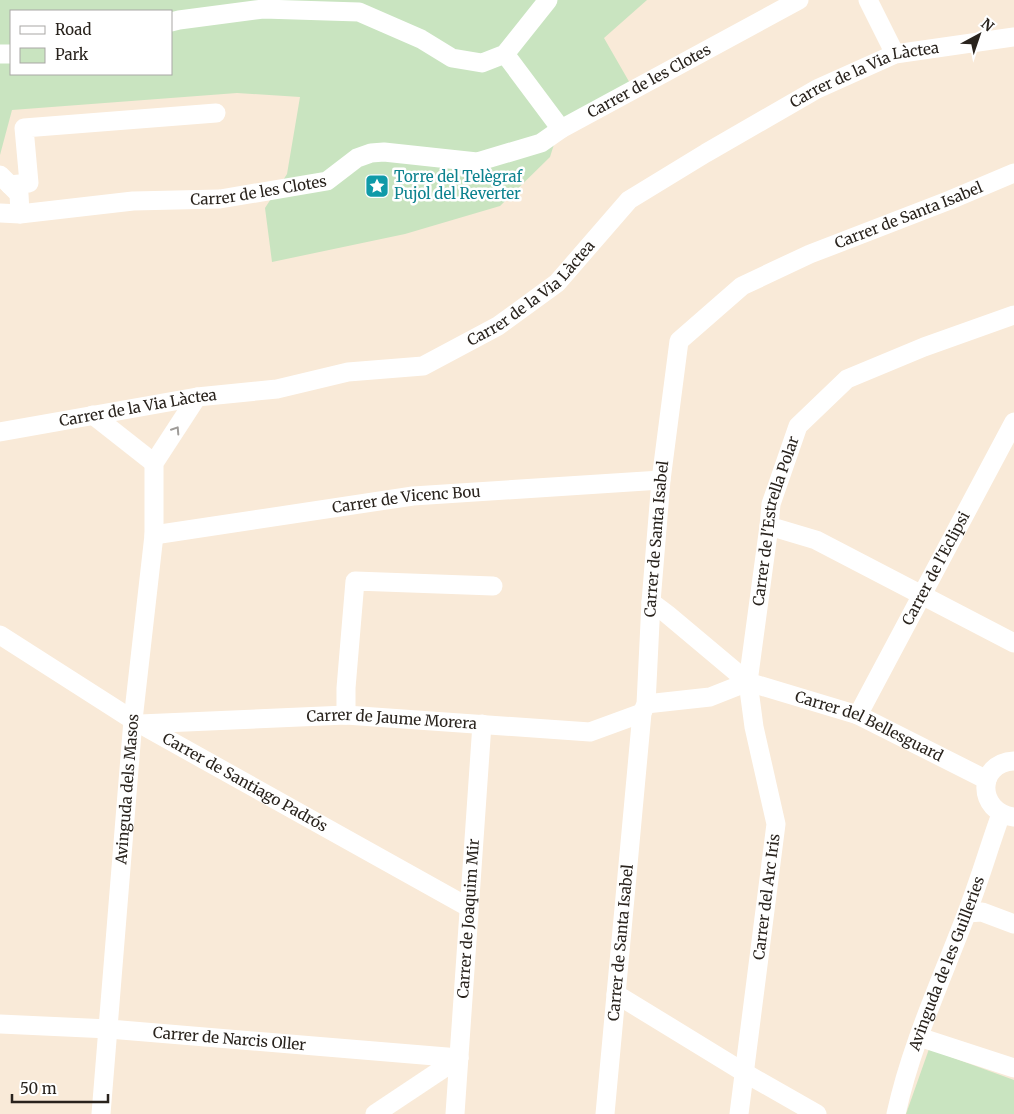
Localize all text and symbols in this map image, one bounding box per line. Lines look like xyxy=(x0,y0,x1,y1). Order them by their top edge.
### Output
legend xyxy=(10,10,172,75)
north arrow xyxy=(954,10,1004,60)
text: N xyxy=(977,15,997,35)
text: Road xyxy=(55,20,91,39)
street label: Carrer de la Via Làctea xyxy=(786,38,940,112)
street label: Carrer de les Clotes xyxy=(584,40,714,122)
text: Park xyxy=(55,45,89,64)
place label: Torre del Telègraf Pujol del Reverter xyxy=(394,167,523,203)
street label: Carrer de les Clotes xyxy=(190,171,328,209)
place icon: Torre del Telègraf Pujol del Reverter xyxy=(364,173,390,199)
street label: Carrer de Santa Isabel xyxy=(832,177,986,253)
street label: Carrer de la Via Làctea xyxy=(464,236,599,350)
street label: Carrer de la Via Làctea xyxy=(58,385,217,430)
one-way arrow xyxy=(170,426,179,436)
street label: Carrer de l'Estrella Polar xyxy=(748,433,803,607)
street label: Carrer de Santa Isabel xyxy=(640,459,672,618)
street label: Carrer de Vicenc Bou xyxy=(331,482,481,517)
street label: Carrer de l'Eclipsi xyxy=(898,508,974,628)
street label: Carrer del Bellesguard xyxy=(793,687,946,765)
street label: Carrer de Jaume Morera xyxy=(306,705,478,733)
street label: Avinguda dels Masos xyxy=(111,713,143,866)
street label: Carrer de Santiago Padrós xyxy=(159,728,331,836)
street label: Carrer del Arc Iris xyxy=(749,833,784,961)
street label: Carrer de Joaquim Mir xyxy=(453,838,483,999)
street label: Carrer de Santa Isabel xyxy=(604,863,637,1022)
street label: Avinguda de les Guilleries xyxy=(904,874,988,1054)
street label: Carrer de Narcis Oller xyxy=(152,1023,307,1054)
scale bar xyxy=(12,1072,109,1104)
text: 50 m xyxy=(20,1079,57,1098)

